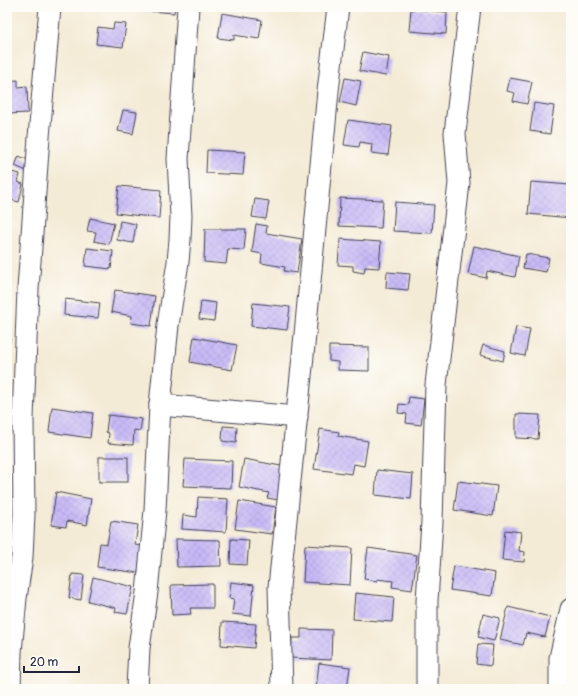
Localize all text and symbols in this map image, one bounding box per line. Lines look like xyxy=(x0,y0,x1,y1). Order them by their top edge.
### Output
scale bar xyxy=(24,648,79,674)
text: 20 m xyxy=(30,655,59,670)

